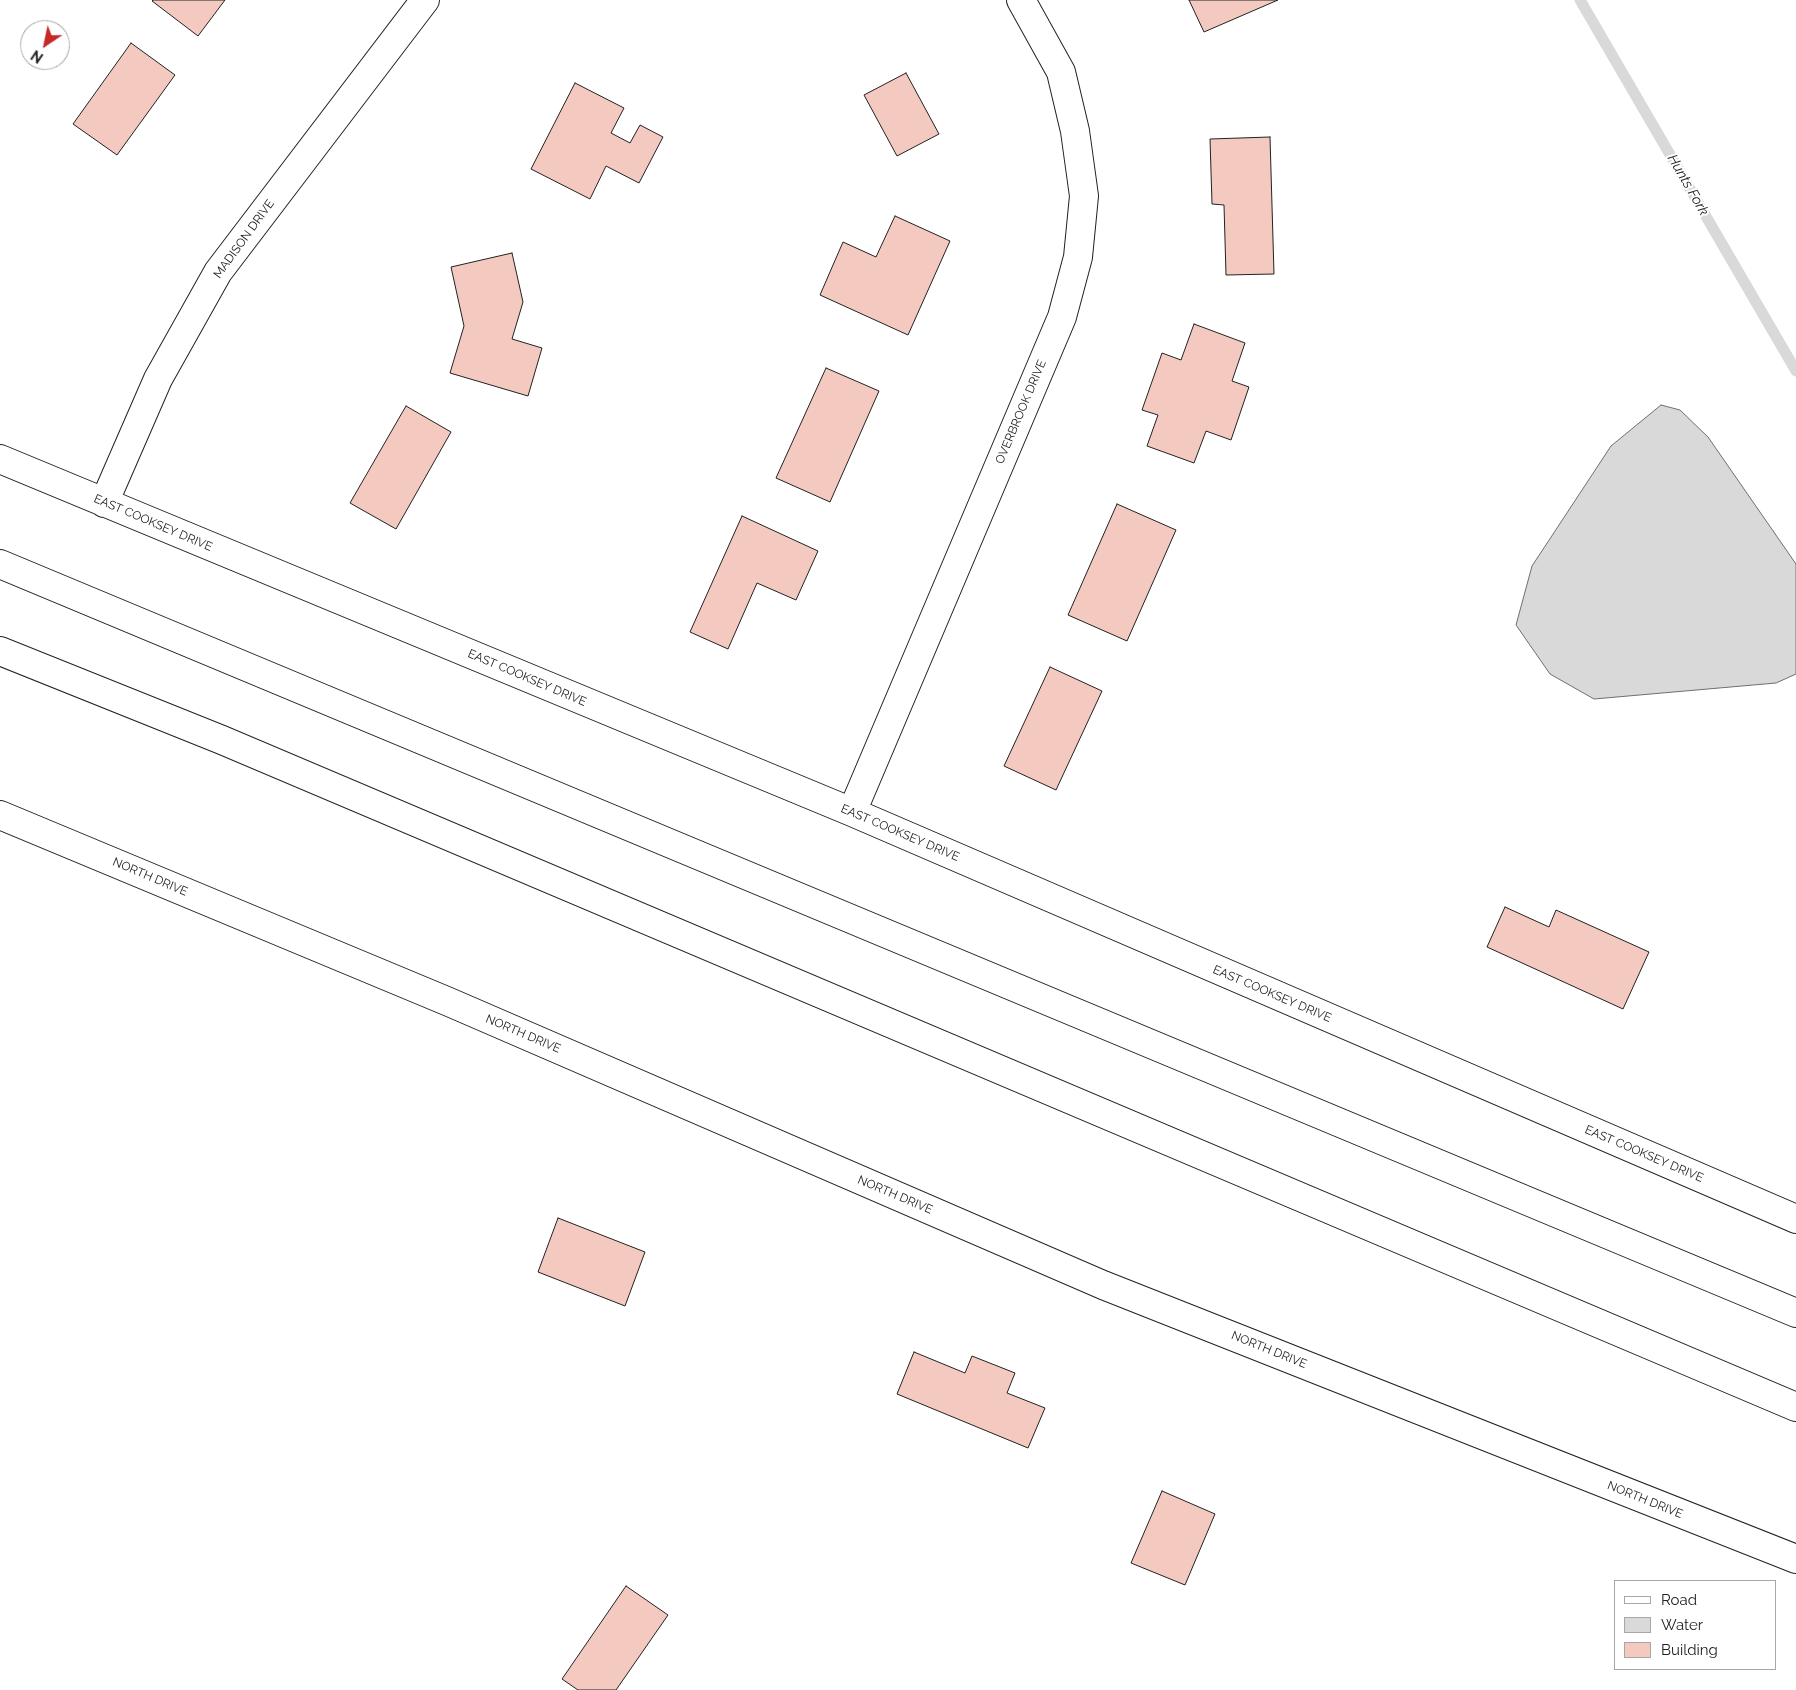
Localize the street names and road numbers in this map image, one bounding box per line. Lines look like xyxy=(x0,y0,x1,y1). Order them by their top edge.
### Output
street label: MADISON DRIVE xyxy=(211,197,277,281)
street label: OVERBROOK DRIVE xyxy=(993,358,1049,466)
street label: EAST COOKSEY DRIVE xyxy=(92,492,214,554)
street label: EAST COOKSEY DRIVE xyxy=(466,647,588,709)
street label: EAST COOKSEY DRIVE xyxy=(839,802,961,864)
street label: NORTH DRIVE xyxy=(110,855,190,899)
street label: EAST COOKSEY DRIVE xyxy=(1211,963,1333,1025)
street label: NORTH DRIVE xyxy=(483,1012,563,1056)
street label: EAST COOKSEY DRIVE xyxy=(1583,1123,1705,1185)
street label: NORTH DRIVE xyxy=(855,1173,935,1217)
street label: NORTH DRIVE xyxy=(1229,1328,1309,1372)
street label: NORTH DRIVE xyxy=(1605,1478,1685,1522)

